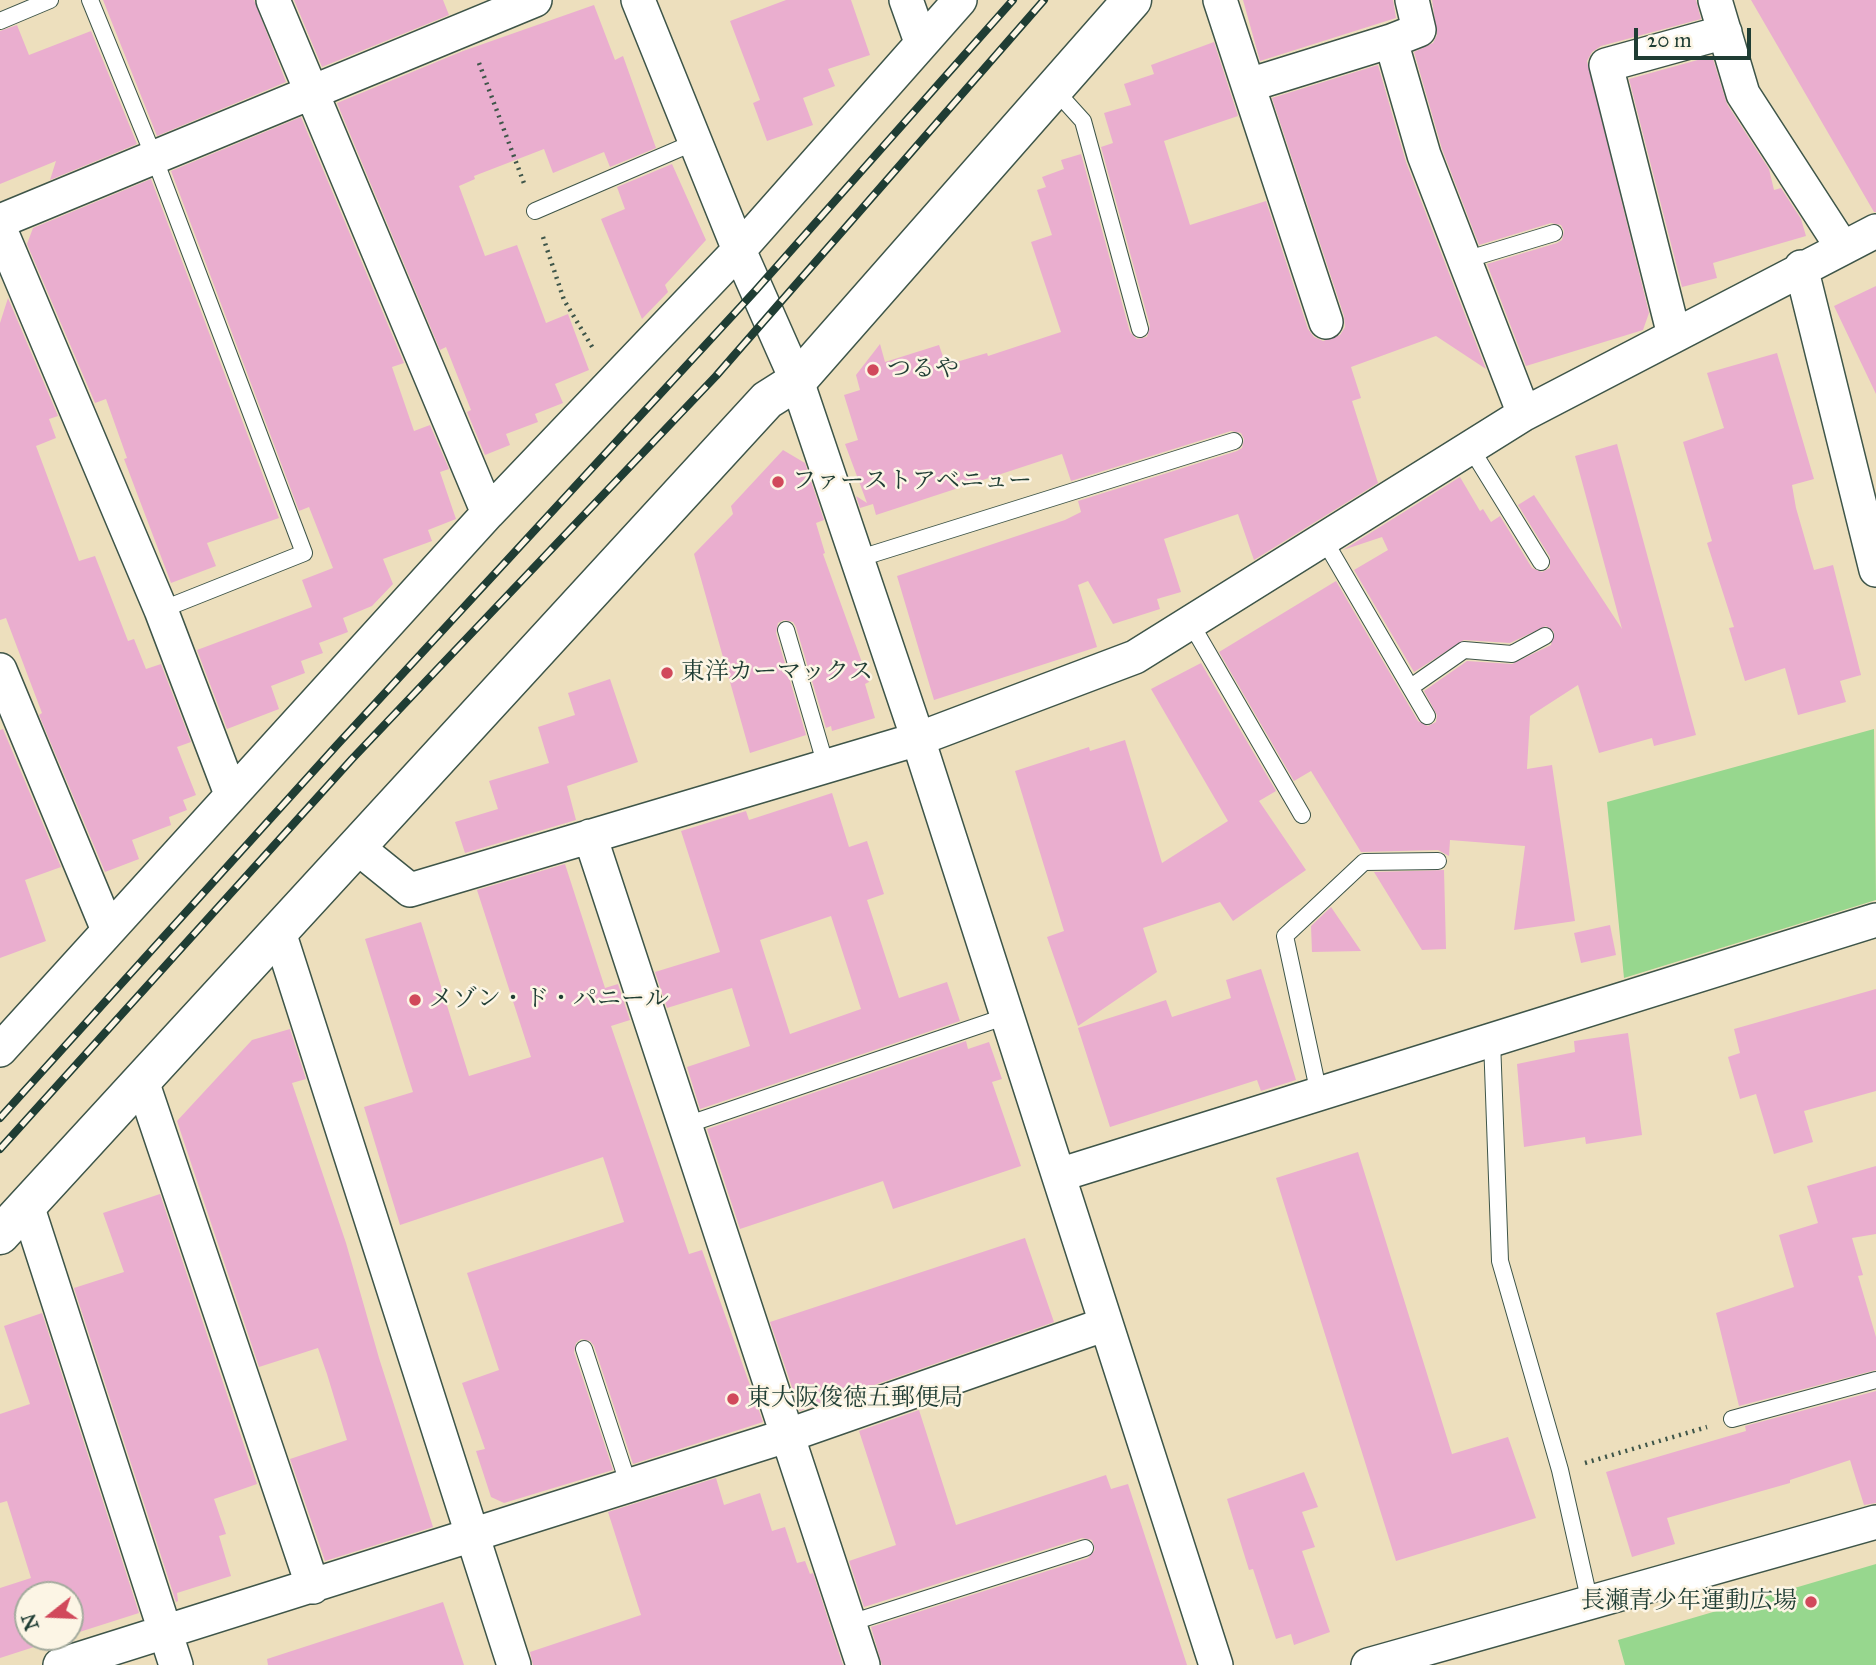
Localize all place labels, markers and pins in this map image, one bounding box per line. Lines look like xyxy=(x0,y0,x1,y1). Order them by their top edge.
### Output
place label: つるや xyxy=(887,356,959,384)
marker: つるや xyxy=(865,362,881,378)
place label: ファーストアベニュー xyxy=(792,468,1032,496)
marker: ファーストアベニュー xyxy=(770,474,786,490)
place label: 東洋カーマックス xyxy=(681,659,873,687)
marker: 東洋カーマックス xyxy=(659,665,675,681)
place label: メゾン・ド・パニール xyxy=(429,986,669,1014)
marker: メゾン・ド・パニール xyxy=(407,992,423,1008)
place label: 東大阪俊徳五郵便局 xyxy=(747,1385,963,1413)
marker: 東大阪俊徳五郵便局 xyxy=(725,1391,741,1407)
place label: 長瀬青少年運動広場 xyxy=(1581,1588,1797,1616)
marker: 長瀬青少年運動広場 xyxy=(1803,1594,1819,1610)

